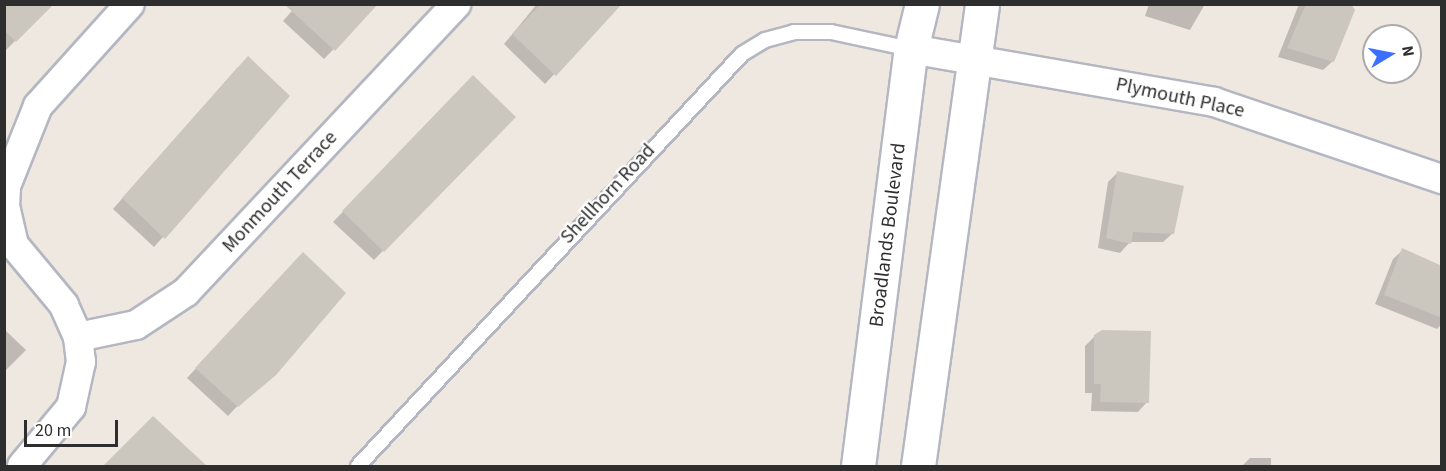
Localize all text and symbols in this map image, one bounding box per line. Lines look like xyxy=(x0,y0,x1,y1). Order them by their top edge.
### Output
north arrow xyxy=(1362,24,1422,84)
text: N xyxy=(1396,44,1420,58)
street label: Plymouth Place xyxy=(1114,73,1246,123)
street label: Monmouth Terrace xyxy=(217,126,343,258)
street label: Shellhorn Road xyxy=(556,139,660,249)
street label: Broadlands Boulevard xyxy=(865,142,911,328)
scale bar xyxy=(27,408,122,446)
text: 20 m xyxy=(35,418,71,443)

